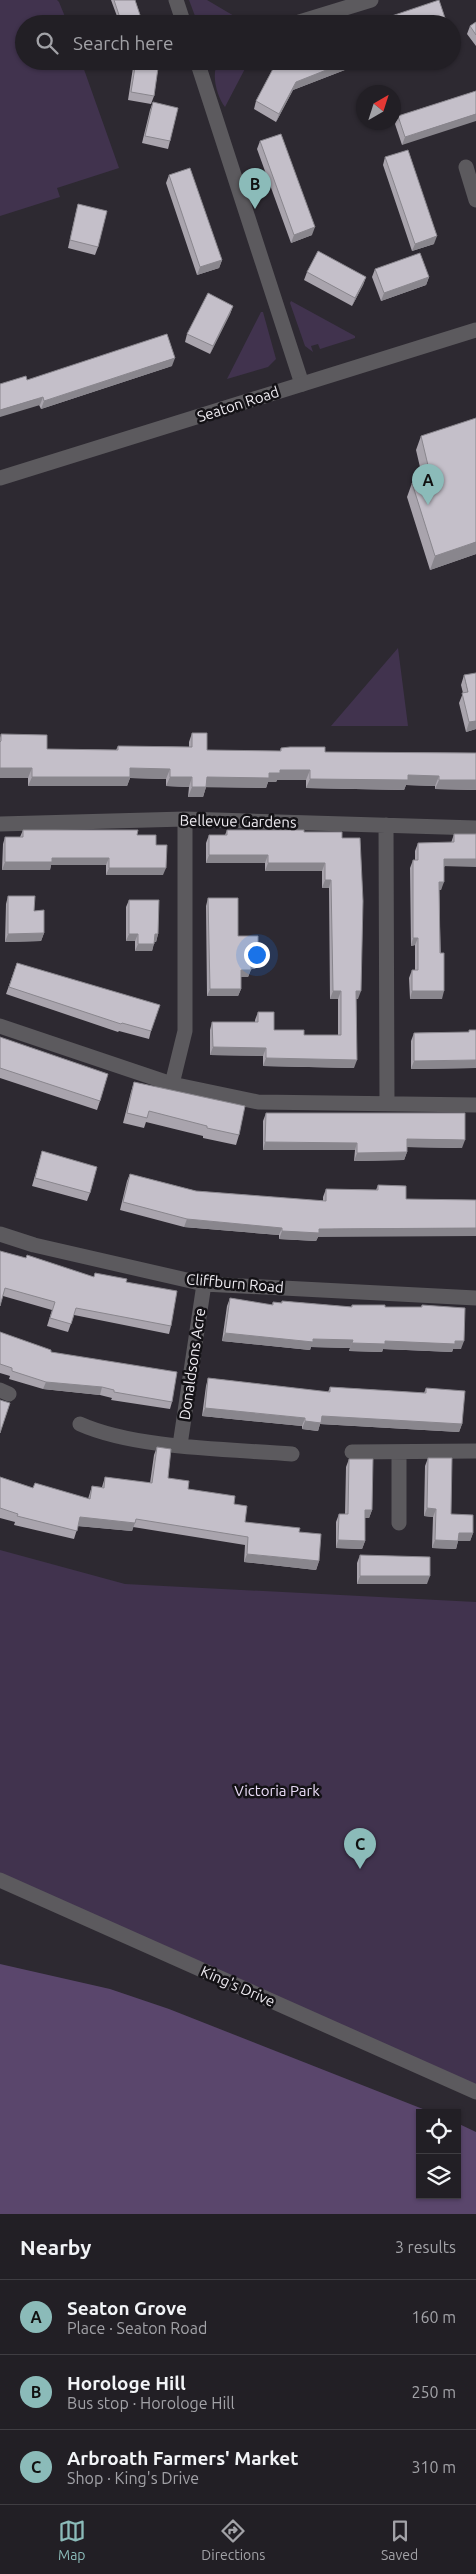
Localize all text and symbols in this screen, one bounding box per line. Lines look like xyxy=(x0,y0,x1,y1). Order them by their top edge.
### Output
search box xyxy=(15,15,461,70)
icon: search xyxy=(33,29,61,57)
text: Search here xyxy=(73,32,173,54)
north arrow xyxy=(356,85,401,130)
pin: B xyxy=(239,168,271,209)
street label: Seaton Road xyxy=(195,383,281,425)
pin: A xyxy=(412,464,444,505)
street label: Bellevue Gardens xyxy=(179,811,297,831)
your location xyxy=(244,942,270,968)
street label: Cliffburn Road xyxy=(186,1270,284,1296)
street label: Donaldsons Acre xyxy=(176,1307,208,1421)
park label: Victoria Park xyxy=(234,1782,320,1799)
pin: C xyxy=(344,1828,376,1869)
street label: King's Drive xyxy=(198,1962,278,2010)
map controls xyxy=(416,2109,461,2199)
button: locate xyxy=(416,2109,461,2154)
button: layers xyxy=(416,2154,461,2199)
text: Nearby xyxy=(20,2235,91,2259)
text: 3 results xyxy=(395,2238,456,2256)
text: Seaton Grove xyxy=(67,2297,187,2319)
text: A xyxy=(30,2308,42,2326)
text: 160 m xyxy=(411,2308,456,2326)
text: Place · Seaton Road xyxy=(67,2319,207,2337)
text: Horologe Hill xyxy=(67,2372,186,2394)
text: B xyxy=(31,2383,41,2401)
text: 250 m xyxy=(411,2383,456,2401)
text: Bus stop · Horologe Hill xyxy=(67,2394,235,2412)
text: Arbroath Farmers' Market xyxy=(67,2447,299,2469)
text: C xyxy=(31,2458,41,2476)
text: 310 m xyxy=(411,2458,456,2476)
text: Shop · King's Drive xyxy=(67,2469,199,2487)
tab: Map xyxy=(58,2517,86,2563)
tab: Directions xyxy=(201,2517,265,2563)
tab: Saved xyxy=(381,2517,418,2563)

